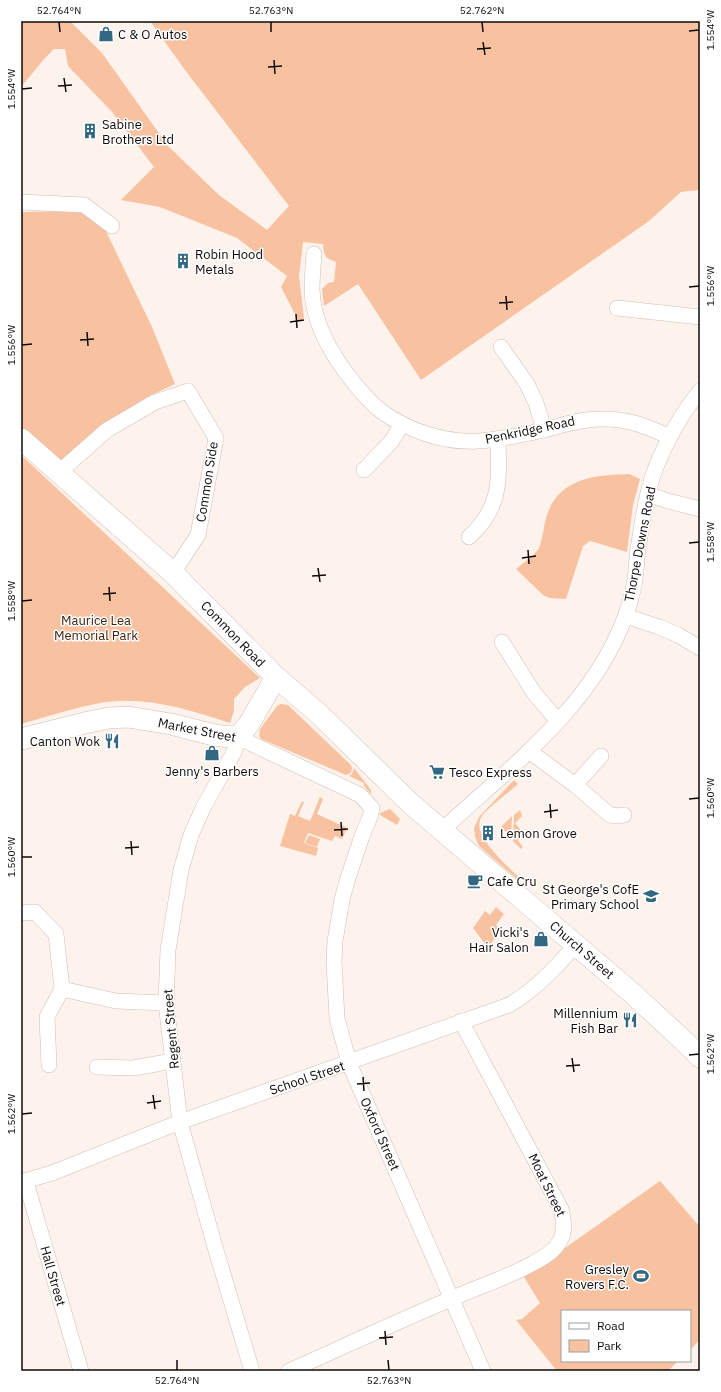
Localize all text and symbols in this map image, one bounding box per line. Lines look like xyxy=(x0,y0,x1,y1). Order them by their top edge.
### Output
text: 52.764°N xyxy=(37,4,81,17)
text: 52.763°N xyxy=(249,4,293,17)
text: 52.762°N xyxy=(460,4,504,17)
text: 1.554°W xyxy=(704,10,717,50)
shop icon: C & O Autos xyxy=(97,25,115,43)
place label: C & O Autos xyxy=(118,26,187,43)
text: 1.554°W xyxy=(5,69,18,109)
place label: Sabine Brothers Ltd xyxy=(102,116,174,148)
building icon: Sabine Brothers Ltd xyxy=(81,122,99,140)
place label: Robin Hood Metals xyxy=(195,246,263,278)
building icon: Robin Hood Metals xyxy=(174,252,192,270)
text: 1.556°W xyxy=(704,266,717,306)
text: 1.556°W xyxy=(5,325,18,365)
street label: Penkridge Road xyxy=(484,412,576,448)
street label: Common Side xyxy=(192,441,222,523)
street label: Thorpe Downs Road xyxy=(620,485,660,603)
text: 1.558°W xyxy=(704,522,717,562)
text: 1.558°W xyxy=(5,581,18,621)
street label: Common Road xyxy=(197,597,269,671)
park label: Maurice Lea Memorial Park xyxy=(54,612,138,644)
street label: Market Street xyxy=(156,714,238,746)
restaurant icon: Canton Wok xyxy=(103,732,121,750)
place label: Canton Wok xyxy=(30,733,100,750)
shop icon: Jenny's Barbers xyxy=(203,744,221,762)
place label: Jenny's Barbers xyxy=(165,763,259,780)
supermarket icon: Tesco Express xyxy=(428,763,446,781)
place label: Tesco Express xyxy=(449,764,532,781)
text: 1.560°W xyxy=(704,778,717,818)
building icon: Lemon Grove xyxy=(479,824,497,842)
place label: Lemon Grove xyxy=(500,825,577,842)
text: 1.560°W xyxy=(5,837,18,877)
cafe icon: Cafe Cru xyxy=(466,872,484,890)
place label: Cafe Cru xyxy=(487,873,537,890)
place label: St George's CofE Primary School xyxy=(543,881,639,913)
school or university icon: St George's CofE Primary School xyxy=(642,887,660,905)
street label: Church Street xyxy=(546,917,618,983)
place label: Vicki's Hair Salon xyxy=(469,924,529,956)
shop icon: Vicki's Hair Salon xyxy=(532,930,550,948)
street label: Regent Street xyxy=(159,988,183,1070)
place label: Millennium Fish Bar xyxy=(553,1005,618,1037)
restaurant icon: Millennium Fish Bar xyxy=(621,1011,639,1029)
text: 1.562°W xyxy=(704,1034,717,1074)
street label: School Street xyxy=(267,1057,347,1099)
text: 1.562°W xyxy=(5,1094,18,1134)
street label: Oxford Street xyxy=(356,1095,404,1173)
street label: Moat Street xyxy=(524,1151,570,1219)
street label: Hall Street xyxy=(36,1244,70,1308)
place label: Gresley Rovers F.C. xyxy=(565,1261,630,1293)
sports icon: Gresley Rovers F.C. xyxy=(632,1267,650,1285)
legend xyxy=(561,1310,691,1362)
text: Road xyxy=(597,1318,625,1333)
text: Park xyxy=(597,1338,622,1353)
text: 52.764°N xyxy=(155,1374,199,1387)
text: 52.763°N xyxy=(367,1374,411,1387)

